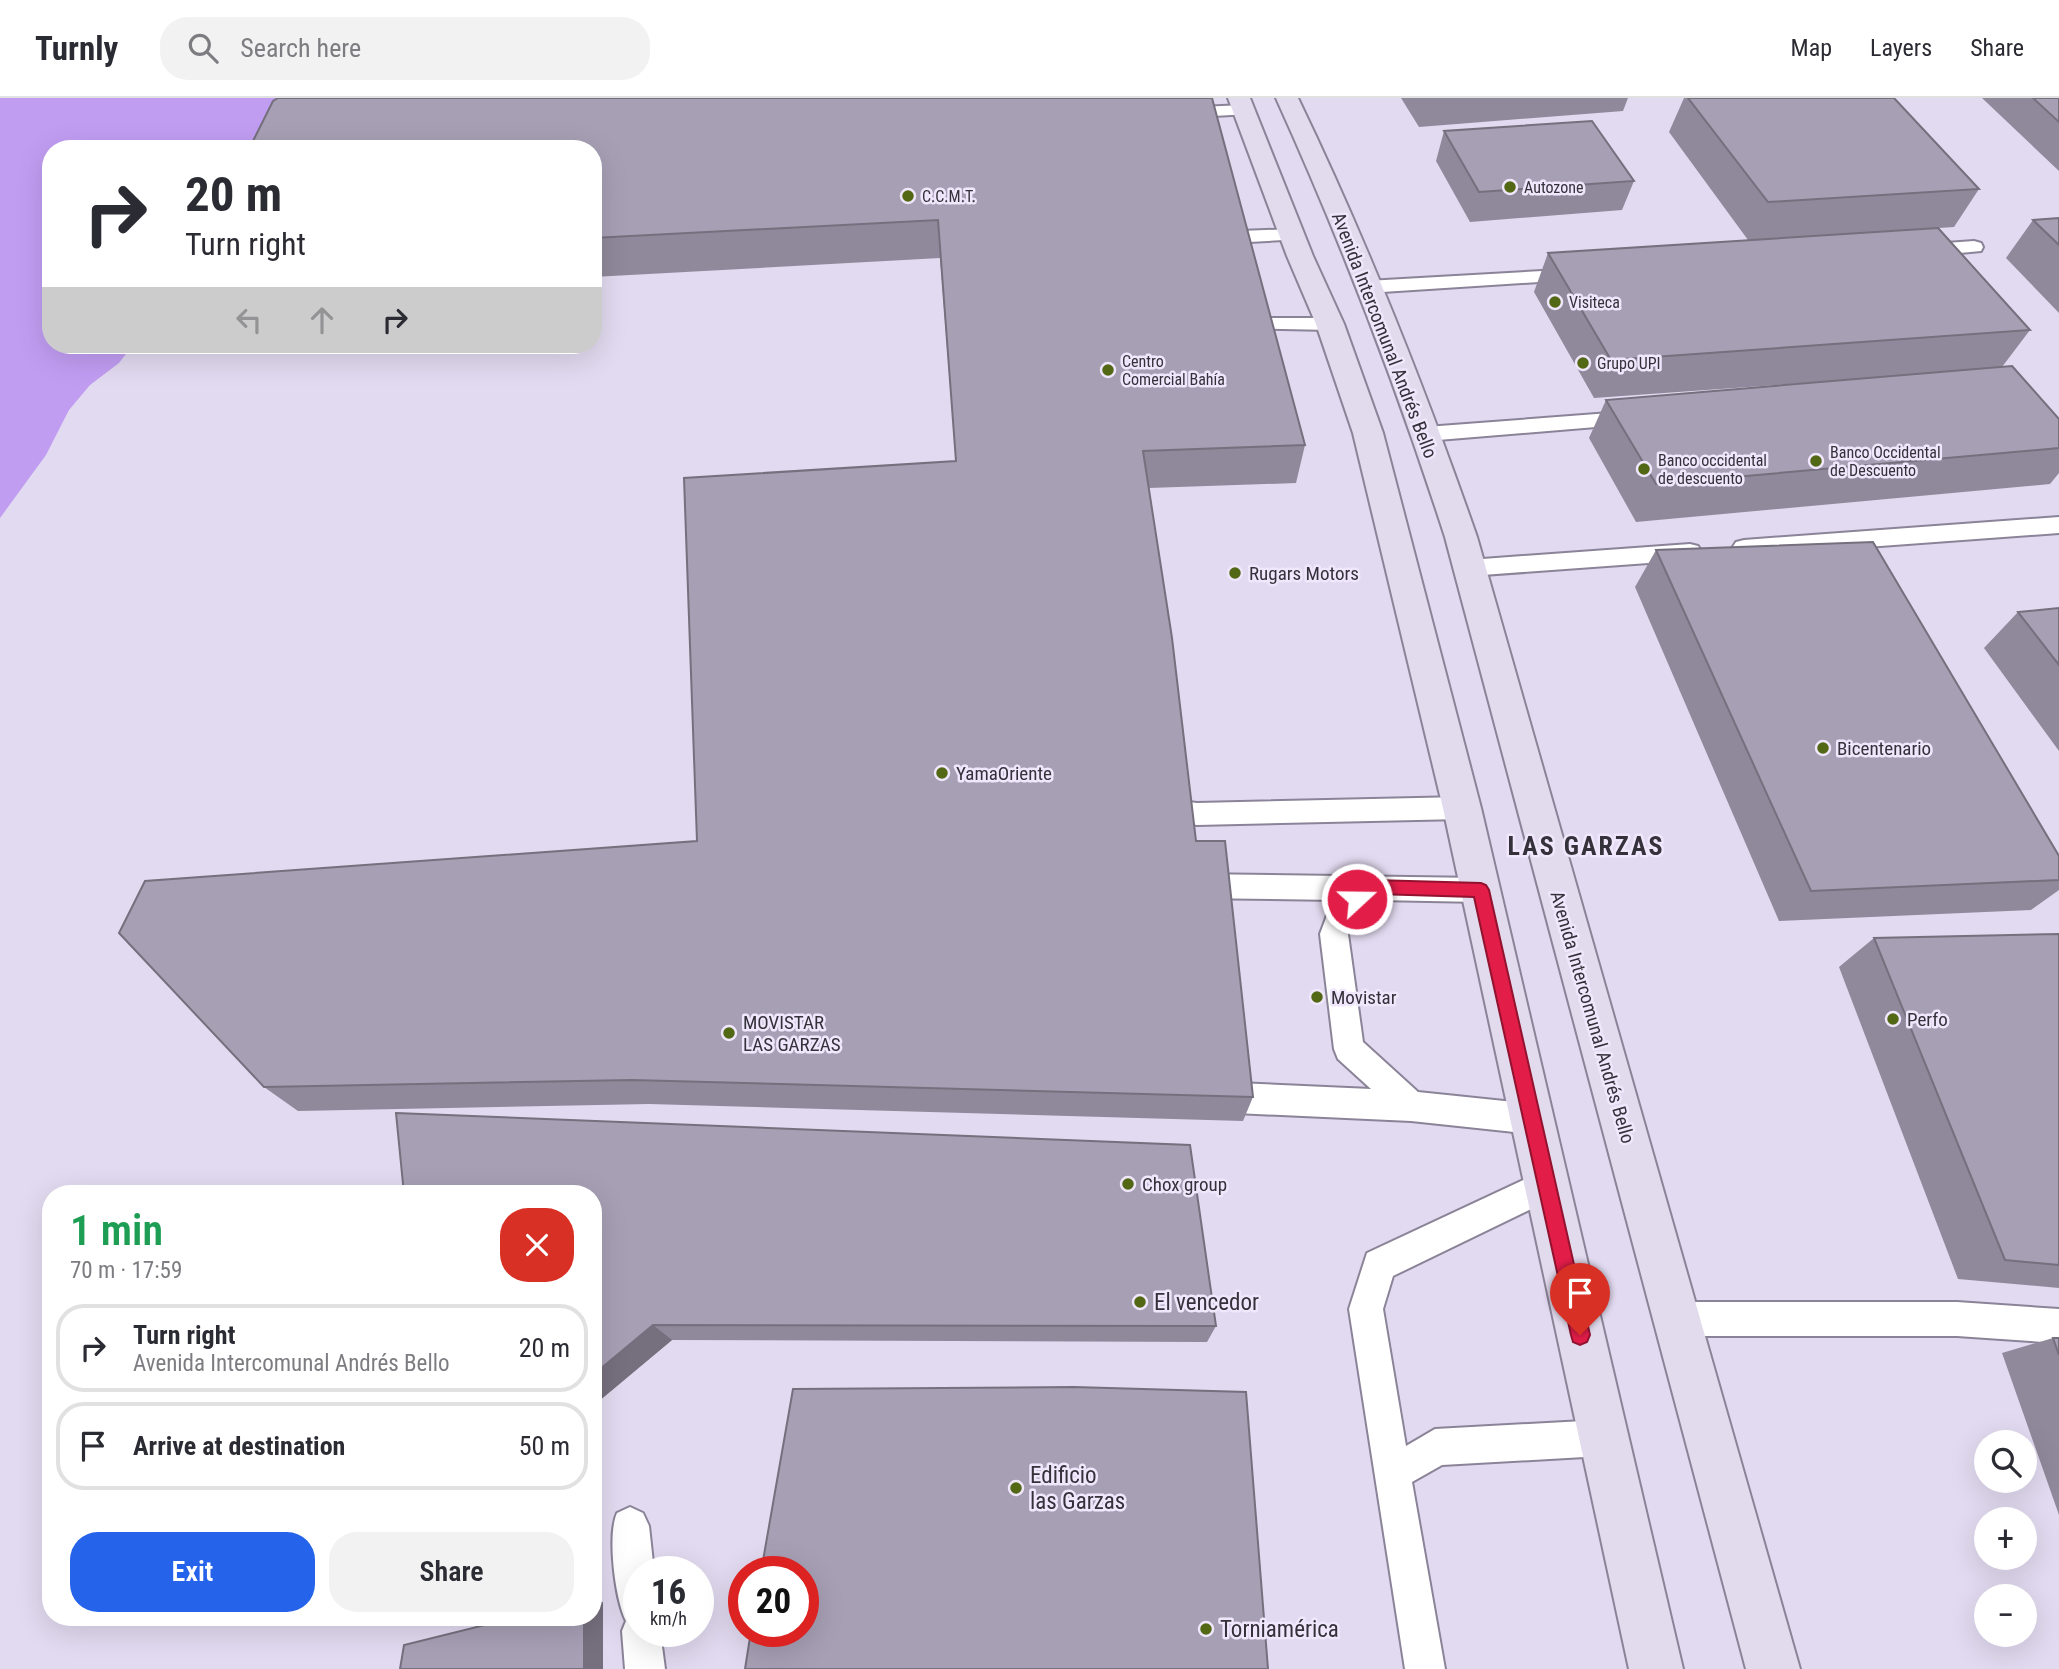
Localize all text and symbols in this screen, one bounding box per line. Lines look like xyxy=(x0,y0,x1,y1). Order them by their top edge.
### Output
search box xyxy=(160,17,650,80)
text: Turnly xyxy=(35,29,118,68)
icon: search xyxy=(184,29,222,67)
text: Search here xyxy=(240,33,361,63)
text: Map xyxy=(1791,34,1832,62)
text: Layers xyxy=(1870,34,1932,62)
text: Share xyxy=(1970,34,2024,62)
text: 20 m xyxy=(185,166,282,223)
icon: right xyxy=(70,168,161,259)
place label: Autozone xyxy=(1524,178,1584,197)
marker: Autozone xyxy=(1502,179,1518,195)
place label: C.C.M.T. xyxy=(922,187,976,206)
marker: C.C.M.T. xyxy=(900,188,916,204)
street label: Avenida Intercomunal Andrés Bello xyxy=(1327,209,1442,461)
text: Turn right xyxy=(185,225,306,263)
place label: Visiteca xyxy=(1569,293,1620,312)
marker: Visiteca xyxy=(1547,294,1563,310)
icon: left xyxy=(230,301,268,339)
icon: ahead xyxy=(303,301,341,339)
icon: right xyxy=(376,301,414,339)
place label: Centro Comercial Bahía xyxy=(1122,352,1225,389)
place label: Grupo UPI xyxy=(1597,354,1661,373)
marker: Grupo UPI xyxy=(1575,355,1591,371)
marker: Centro Comercial Bahía xyxy=(1100,362,1116,378)
place label: Banco Occidental de Descuento xyxy=(1830,443,1941,480)
place label: Banco occidental de descuento xyxy=(1658,451,1767,488)
marker: Banco Occidental de Descuento xyxy=(1808,453,1824,469)
marker: Banco occidental de descuento xyxy=(1636,461,1652,477)
place label: Rugars Motors xyxy=(1249,562,1359,585)
marker: Rugars Motors xyxy=(1227,565,1243,581)
place label: Bicentenario xyxy=(1837,737,1931,760)
marker: Bicentenario xyxy=(1815,740,1831,756)
place label: YamaOriente xyxy=(956,762,1052,785)
marker: YamaOriente xyxy=(934,765,950,781)
district label: LAS GARZAS xyxy=(1508,831,1664,861)
position arrow xyxy=(1320,862,1394,936)
street label: Avenida Intercomunal Andrés Bello xyxy=(1545,888,1640,1146)
place label: Movistar xyxy=(1331,986,1397,1009)
marker: Movistar xyxy=(1309,989,1325,1005)
place label: Perfo xyxy=(1907,1008,1948,1031)
place label: MOVISTAR LAS GARZAS xyxy=(743,1011,841,1056)
marker: Perfo xyxy=(1885,1011,1901,1027)
marker: MOVISTAR LAS GARZAS xyxy=(721,1025,737,1041)
place label: Chox group xyxy=(1142,1173,1227,1196)
marker: Chox group xyxy=(1120,1176,1136,1192)
text: 1 min xyxy=(70,1206,163,1255)
button: close xyxy=(500,1208,574,1282)
text: 70 m · 17:59 xyxy=(70,1257,182,1284)
pin xyxy=(1550,1263,1610,1335)
icon: arrive xyxy=(1561,1274,1599,1312)
place label: El vencedor xyxy=(1154,1289,1259,1316)
marker: El vencedor xyxy=(1132,1294,1148,1310)
text: Turn right xyxy=(133,1320,235,1350)
icon: right xyxy=(74,1329,112,1367)
text: 20 m xyxy=(519,1333,570,1363)
text: Avenida Intercomunal Andrés Bello xyxy=(133,1350,450,1377)
icon: arrive xyxy=(74,1427,112,1465)
map controls xyxy=(1974,1430,2037,1647)
button: search xyxy=(1974,1430,2037,1493)
text: Arrive at destination xyxy=(133,1431,345,1461)
text: 50 m xyxy=(519,1431,570,1461)
place label: Edificio las Garzas xyxy=(1030,1462,1125,1515)
marker: Edificio las Garzas xyxy=(1008,1480,1024,1496)
button: + xyxy=(1974,1507,2037,1570)
button: Exit xyxy=(70,1532,315,1612)
button: Share xyxy=(329,1532,574,1612)
speed limit sign: 20 xyxy=(728,1556,819,1647)
text: 16 xyxy=(651,1572,686,1613)
button: − xyxy=(1974,1584,2037,1647)
text: km/h xyxy=(650,1608,687,1629)
place label: Torniamérica xyxy=(1220,1616,1339,1643)
marker: Torniamérica xyxy=(1198,1621,1214,1637)

